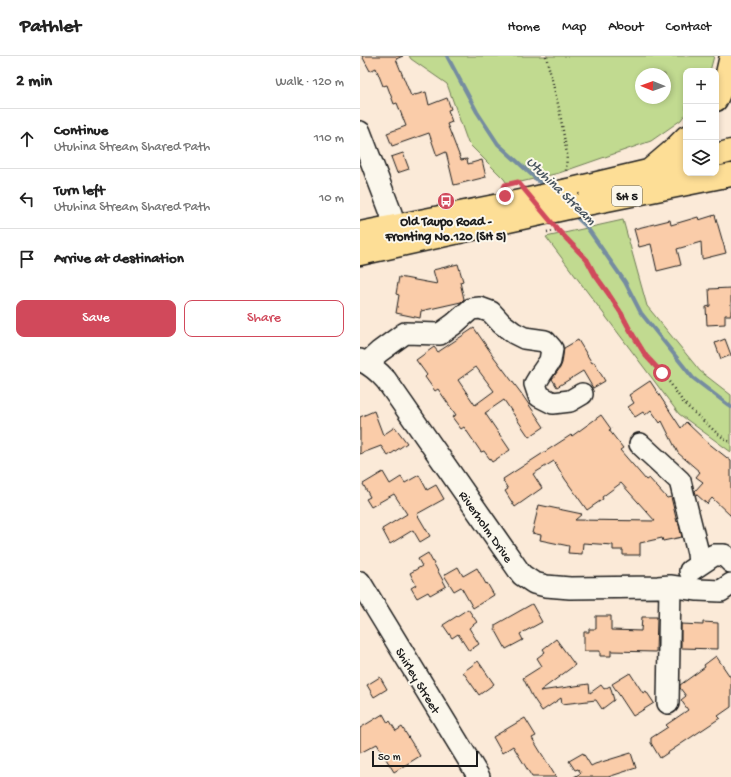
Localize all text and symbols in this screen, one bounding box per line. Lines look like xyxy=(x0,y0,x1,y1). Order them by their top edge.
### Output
text: Pathlet xyxy=(20,16,81,39)
text: Home xyxy=(508,19,540,36)
text: Map xyxy=(562,19,586,36)
text: About xyxy=(608,19,644,36)
text: Contact xyxy=(666,19,711,36)
north arrow xyxy=(635,68,671,104)
map controls xyxy=(683,68,719,176)
button: + xyxy=(683,68,719,104)
text: 2 min xyxy=(16,72,52,92)
text: Walk · 120 m xyxy=(276,75,344,90)
button: − xyxy=(683,104,719,140)
text: Continue xyxy=(54,122,108,140)
icon: ahead xyxy=(16,128,38,150)
text: 110 m xyxy=(314,131,344,146)
text: Utuhina Stream Shared Path xyxy=(54,140,210,155)
button: layers xyxy=(683,140,719,176)
water label: Utuhina Stream xyxy=(522,154,599,229)
text: Turn left xyxy=(54,182,105,200)
road number: SH 5 xyxy=(612,186,642,206)
route end xyxy=(496,187,514,205)
icon: left xyxy=(16,188,38,210)
text: 10 m xyxy=(319,191,344,206)
bus stop icon: Old Taupo Road - Fronting No.120 (SH 5) xyxy=(436,191,456,211)
text: Utuhina Stream Shared Path xyxy=(54,200,210,215)
place label: Old Taupo Road - Fronting No.120 (SH 5) xyxy=(384,215,507,245)
icon: arrive xyxy=(16,248,38,270)
text: Arrive at destination xyxy=(54,250,184,268)
button: Save xyxy=(16,300,176,337)
button: Share xyxy=(184,300,344,337)
route start xyxy=(653,364,671,382)
street label: Riverholm Drive xyxy=(455,489,515,566)
street label: Shirley Street xyxy=(391,646,443,718)
scale bar xyxy=(372,749,478,768)
text: 50 m xyxy=(378,752,400,764)

